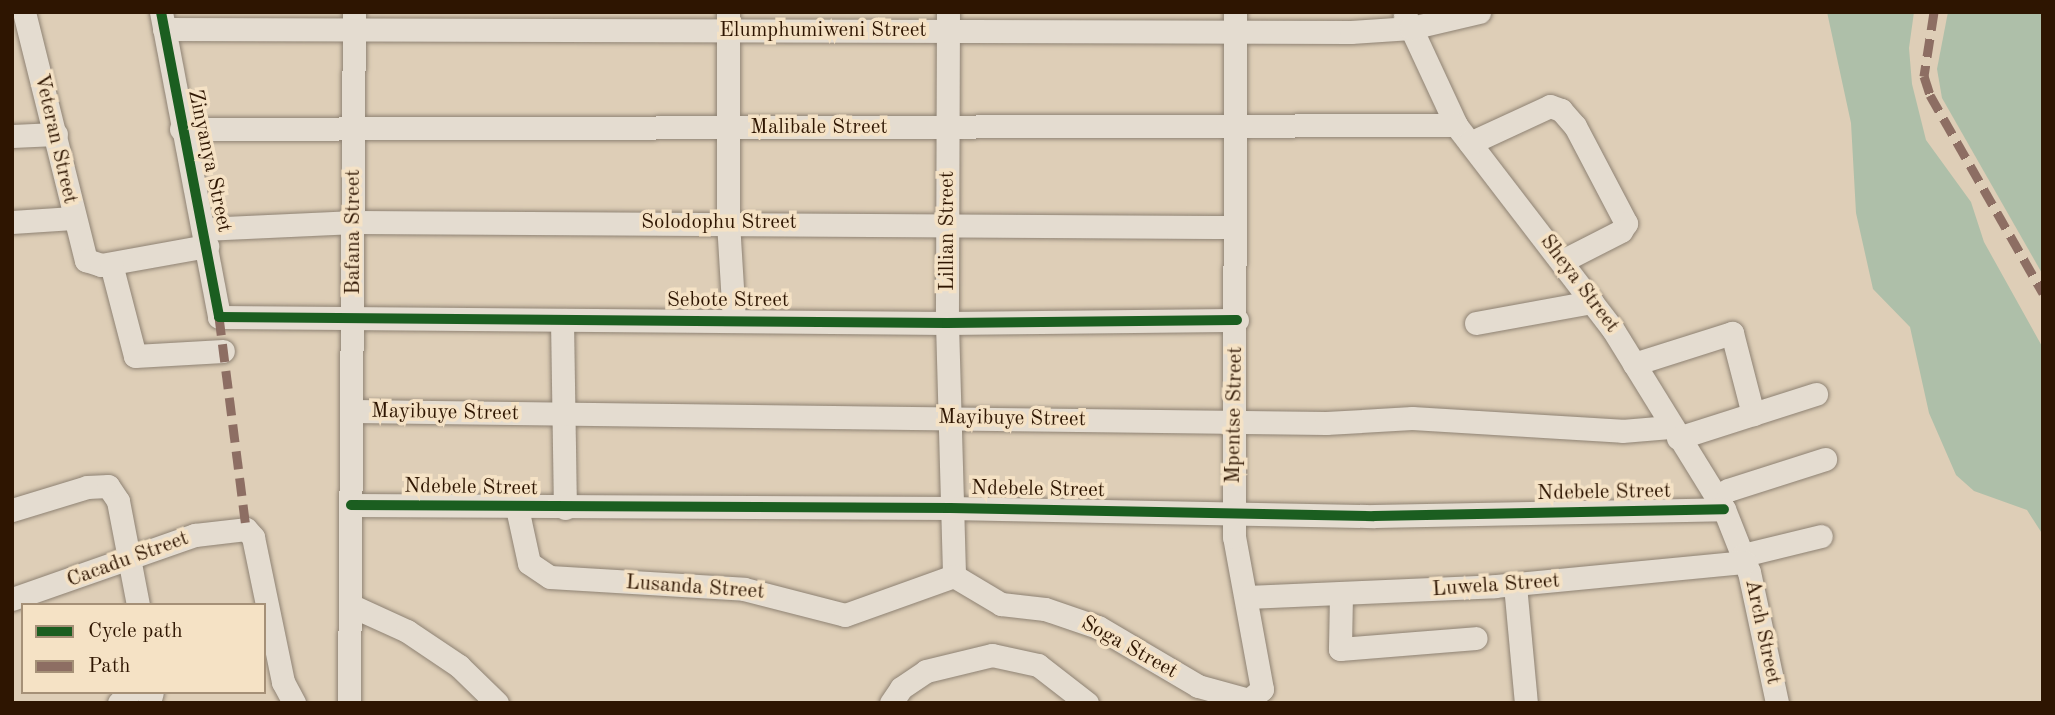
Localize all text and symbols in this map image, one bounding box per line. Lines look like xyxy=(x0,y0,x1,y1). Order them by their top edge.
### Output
street label: Elumphumiweni Street xyxy=(719,18,927,44)
street label: Veteran Street xyxy=(28,72,82,206)
street label: Zinyanya Street xyxy=(182,87,236,235)
street label: Malibale Street xyxy=(750,115,888,141)
street label: Bafana Street xyxy=(341,169,367,295)
street label: Lillian Street xyxy=(935,171,961,291)
street label: Solodophu Street xyxy=(641,210,797,236)
street label: Sheya Street xyxy=(1534,230,1624,338)
street label: Sebote Street xyxy=(667,288,789,314)
street label: Mpentse Street xyxy=(1221,346,1249,484)
street label: Mayibuye Street xyxy=(371,399,519,427)
street label: Mayibuye Street xyxy=(938,405,1086,433)
street label: Ndebele Street xyxy=(404,474,538,502)
street label: Ndebele Street xyxy=(971,476,1105,504)
street label: Ndebele Street xyxy=(1537,479,1671,507)
street label: Cacadu Street xyxy=(64,526,192,594)
street label: Luwela Street xyxy=(1431,569,1561,603)
street label: Lusanda Street xyxy=(625,571,765,605)
street label: Arch Street xyxy=(1739,577,1785,687)
legend xyxy=(21,603,266,694)
street label: Soga Street xyxy=(1076,611,1182,685)
text: Cycle path xyxy=(88,621,183,642)
text: Path xyxy=(88,656,131,677)

